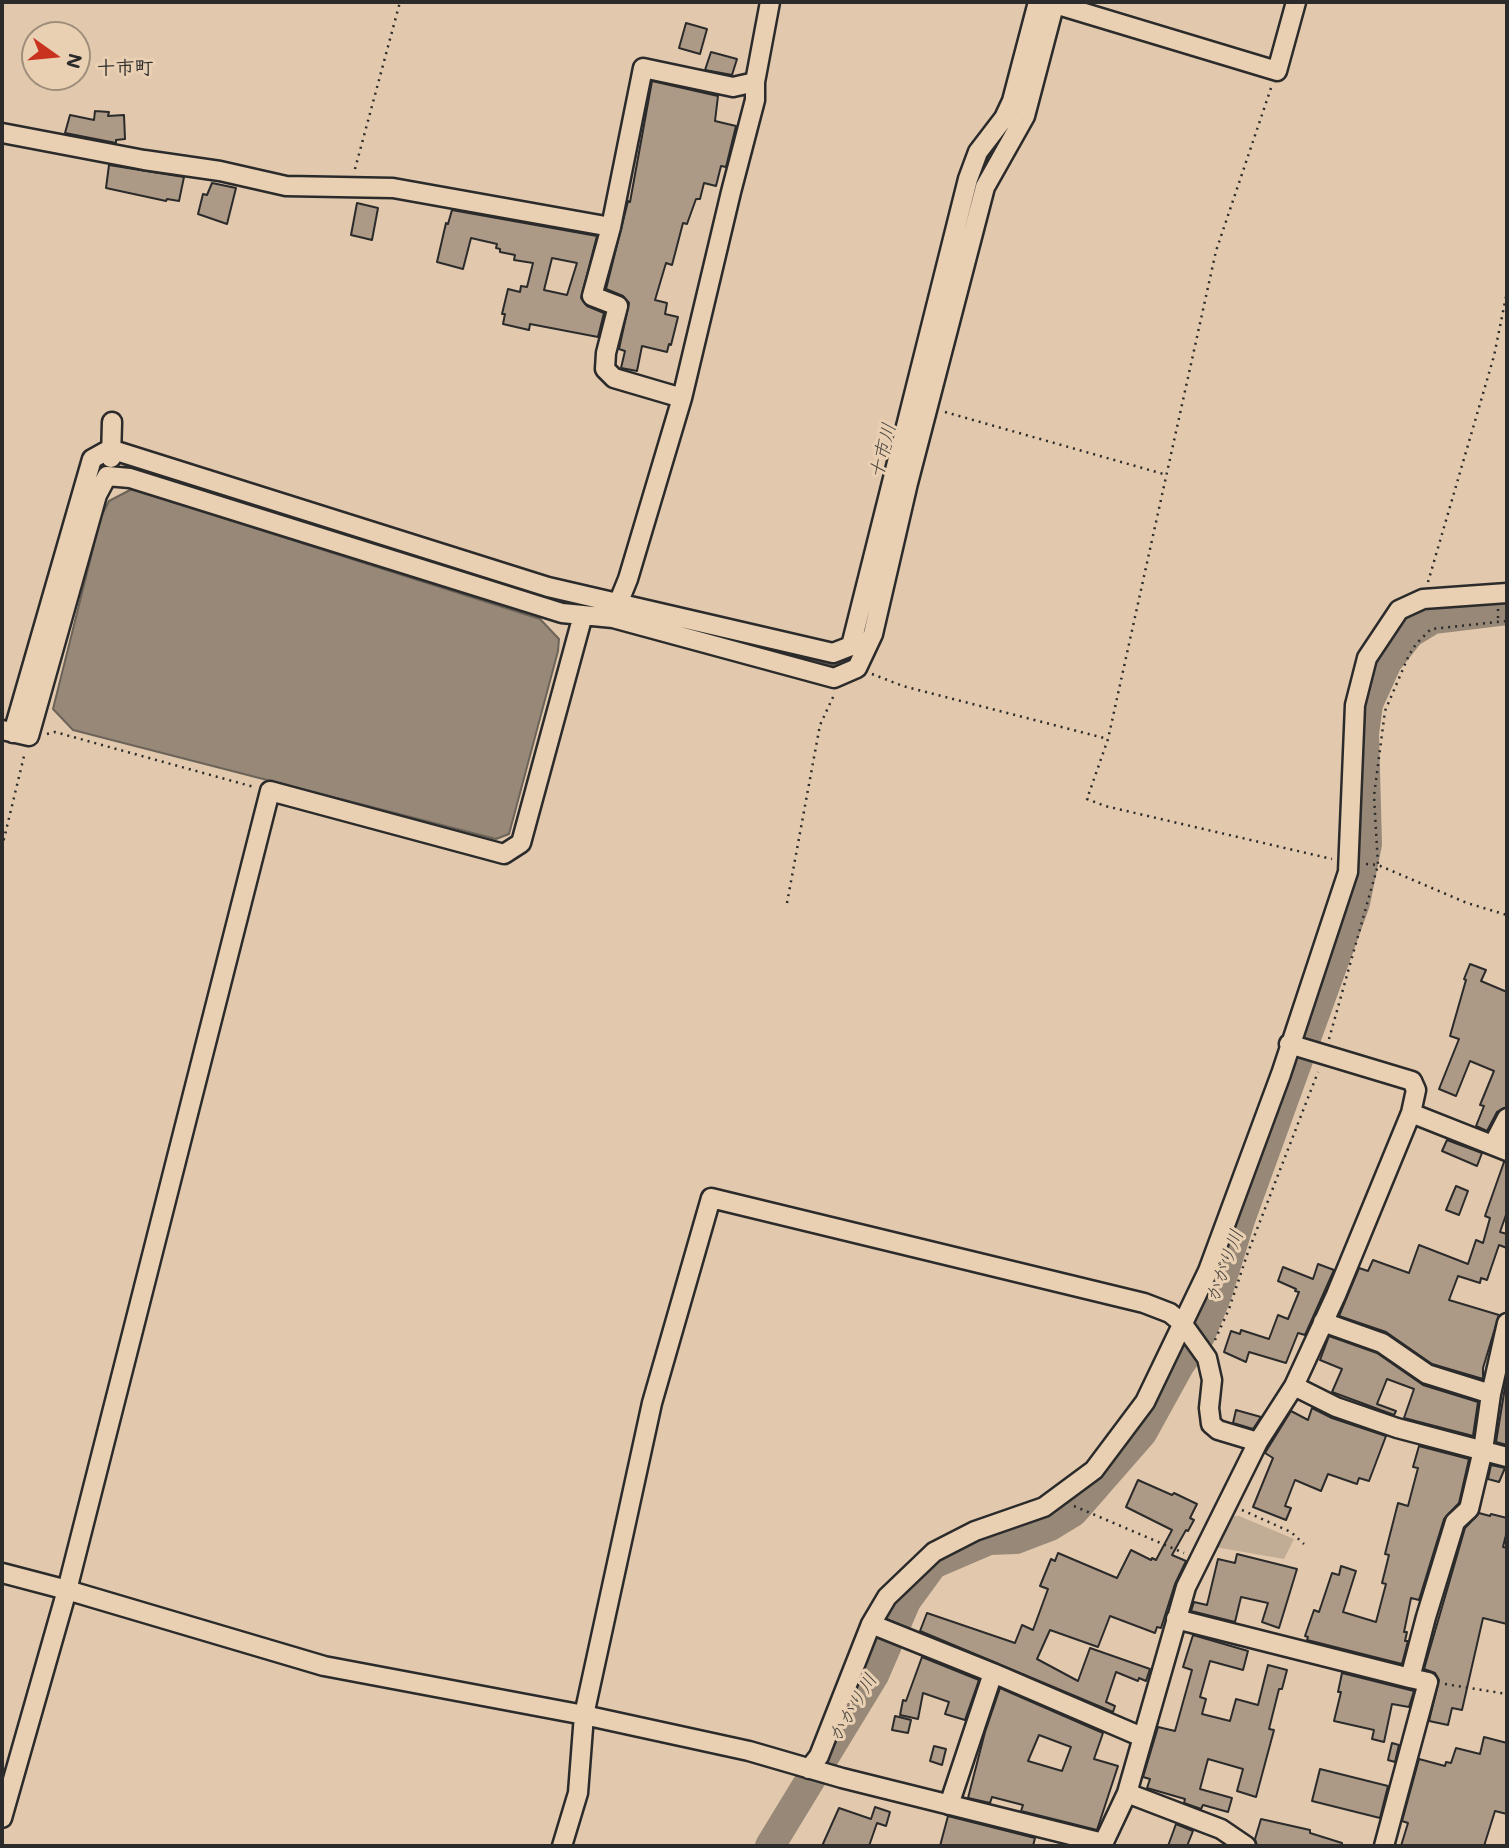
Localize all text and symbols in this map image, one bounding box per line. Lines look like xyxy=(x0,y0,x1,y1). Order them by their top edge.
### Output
north arrow xyxy=(21,21,91,91)
text: N xyxy=(61,51,89,71)
district label: 十市町 xyxy=(97,57,153,79)
water label: 十市川 xyxy=(865,421,901,481)
water label: かがり川 xyxy=(1201,1226,1249,1306)
water label: かがり川 xyxy=(824,1670,882,1746)

